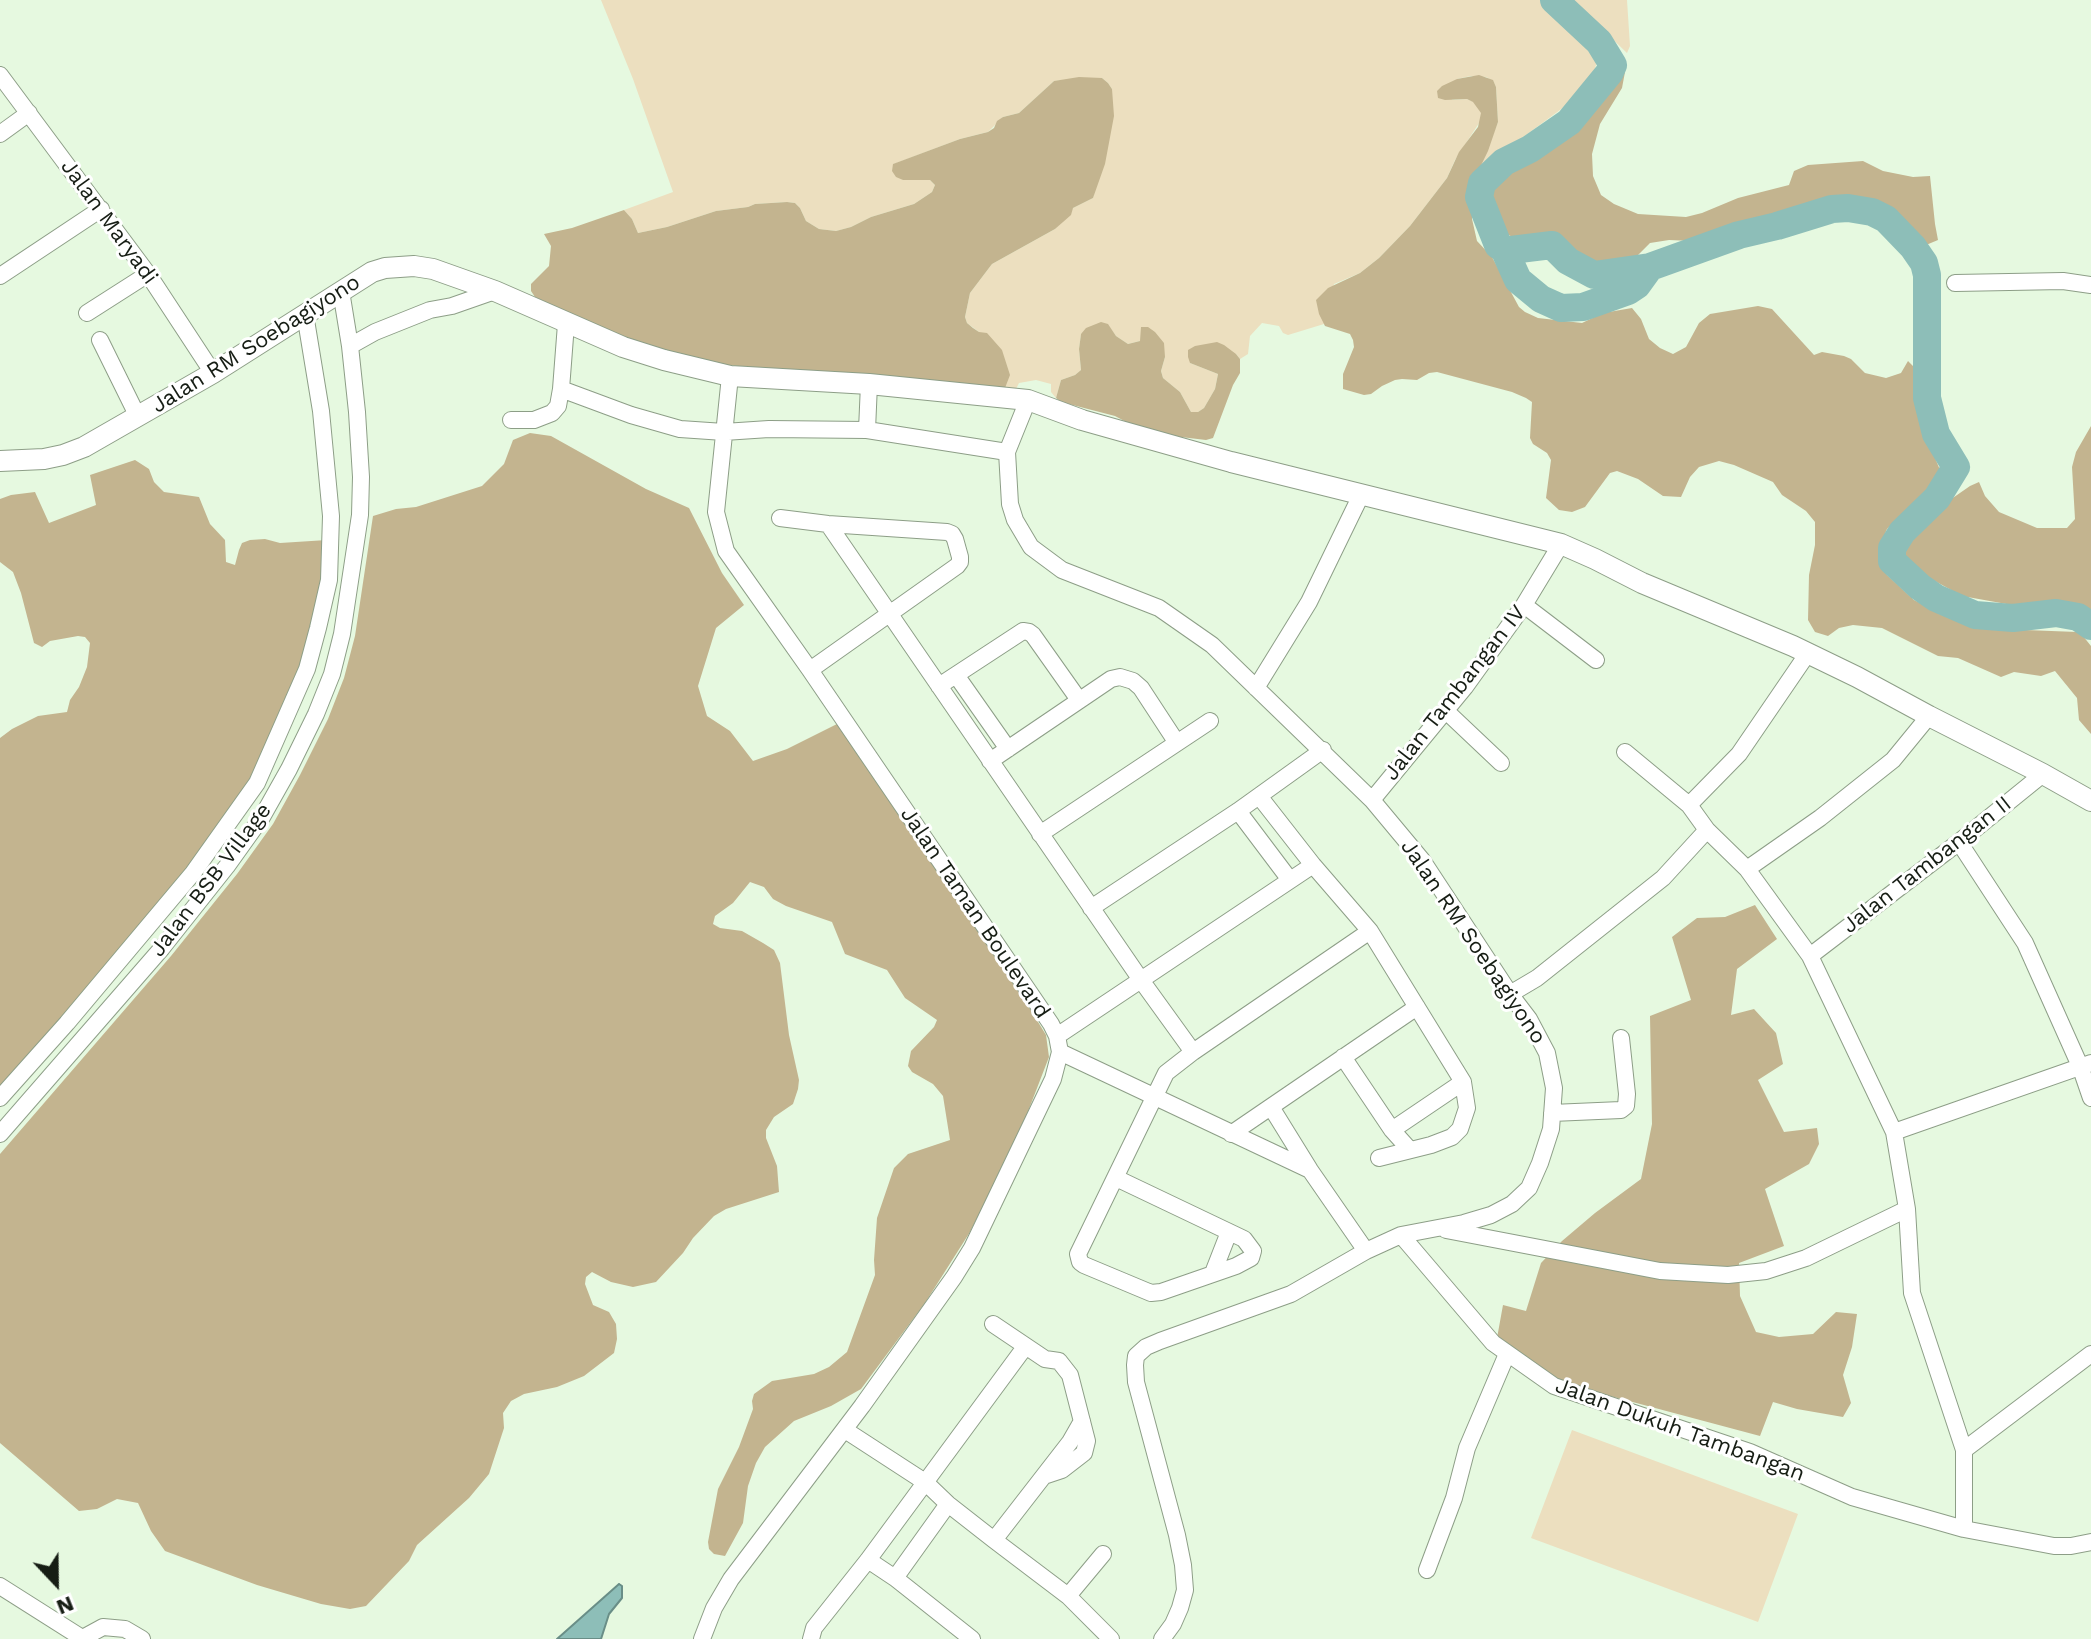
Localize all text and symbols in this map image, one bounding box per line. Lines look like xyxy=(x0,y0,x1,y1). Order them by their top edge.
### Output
street label: Jalan Maryadi xyxy=(55,154,163,290)
street label: Jalan RM Soebagiyono xyxy=(147,269,365,419)
street label: Jalan Tambangan IV xyxy=(1378,600,1532,786)
street label: Jalan Tambangan II xyxy=(1837,791,2017,939)
street label: Jalan BSB Village xyxy=(145,798,277,962)
street label: Jalan Taman Boulevard xyxy=(894,802,1056,1024)
street label: Jalan RM Soebagiyono xyxy=(1395,835,1551,1049)
street label: Jalan Dukuh Tambangan xyxy=(1552,1373,1808,1487)
north arrow xyxy=(16,1543,96,1623)
text: N xyxy=(53,1591,77,1620)

